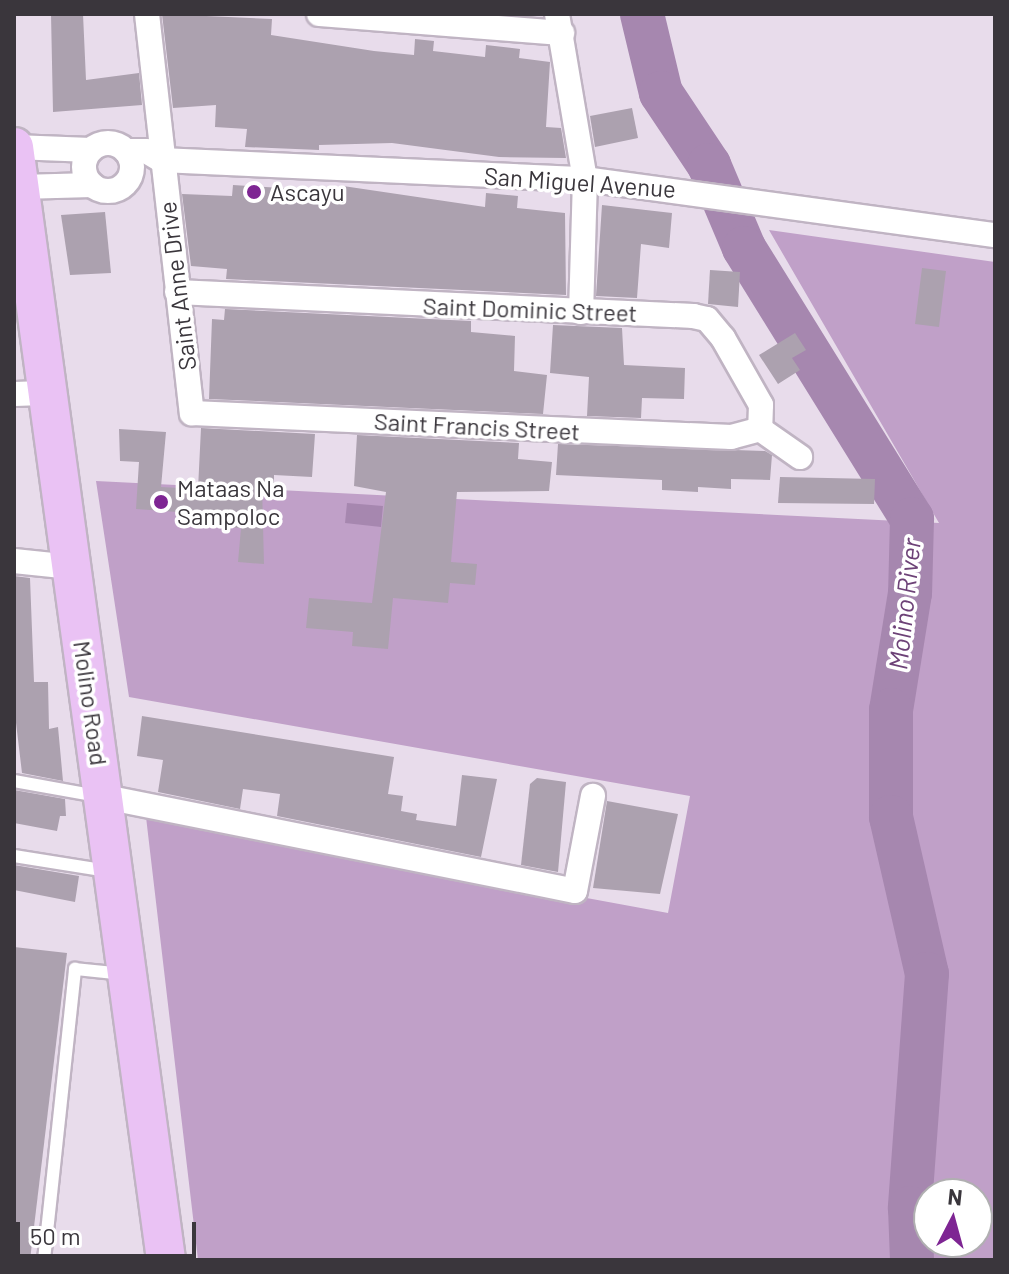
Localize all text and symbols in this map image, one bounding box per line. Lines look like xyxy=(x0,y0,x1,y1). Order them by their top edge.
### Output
street label: San Miguel Avenue xyxy=(483,161,677,203)
place label: Ascayu xyxy=(270,178,345,206)
marker: Ascayu xyxy=(245,183,263,201)
street label: Saint Anne Drive xyxy=(152,200,202,372)
street label: Saint Dominic Street xyxy=(422,291,638,327)
street label: Saint Francis Street xyxy=(373,406,581,446)
place label: Mataas Na Sampoloc xyxy=(177,474,284,530)
marker: Mataas Na Sampoloc xyxy=(152,493,170,511)
water label: Molino River xyxy=(882,537,926,671)
street label: Molino Road xyxy=(68,639,114,767)
north arrow xyxy=(913,1178,993,1258)
text: N xyxy=(947,1182,964,1210)
scale bar xyxy=(20,1206,200,1256)
text: 50 m xyxy=(30,1221,81,1250)

